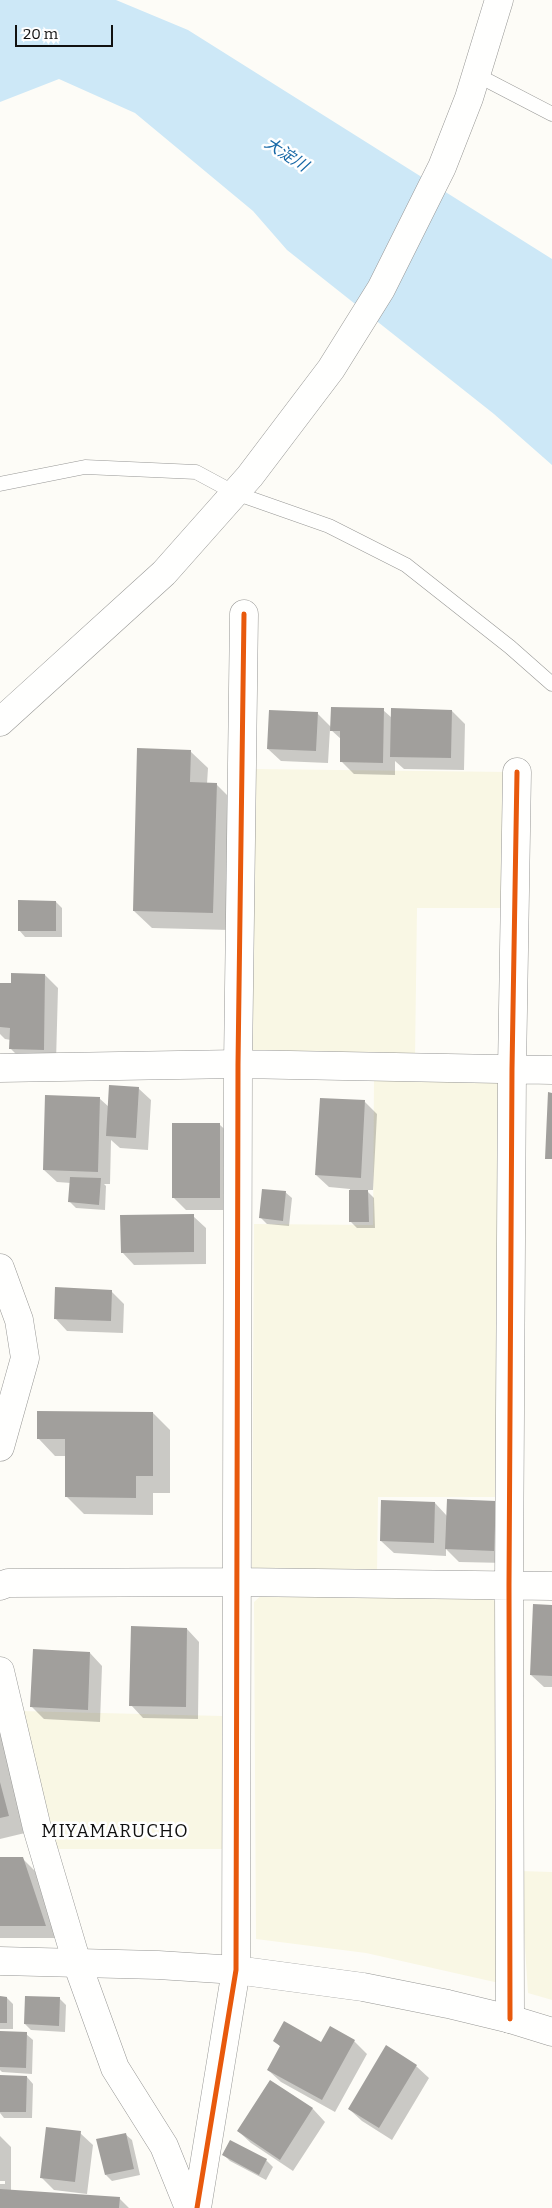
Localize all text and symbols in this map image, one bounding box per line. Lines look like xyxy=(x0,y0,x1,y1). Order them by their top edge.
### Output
scale bar xyxy=(18,15,115,47)
text: 20 m xyxy=(23,25,58,43)
water label: 大淀川 xyxy=(261,134,311,176)
district label: MIYAMARUCHO xyxy=(40,1821,190,1843)

